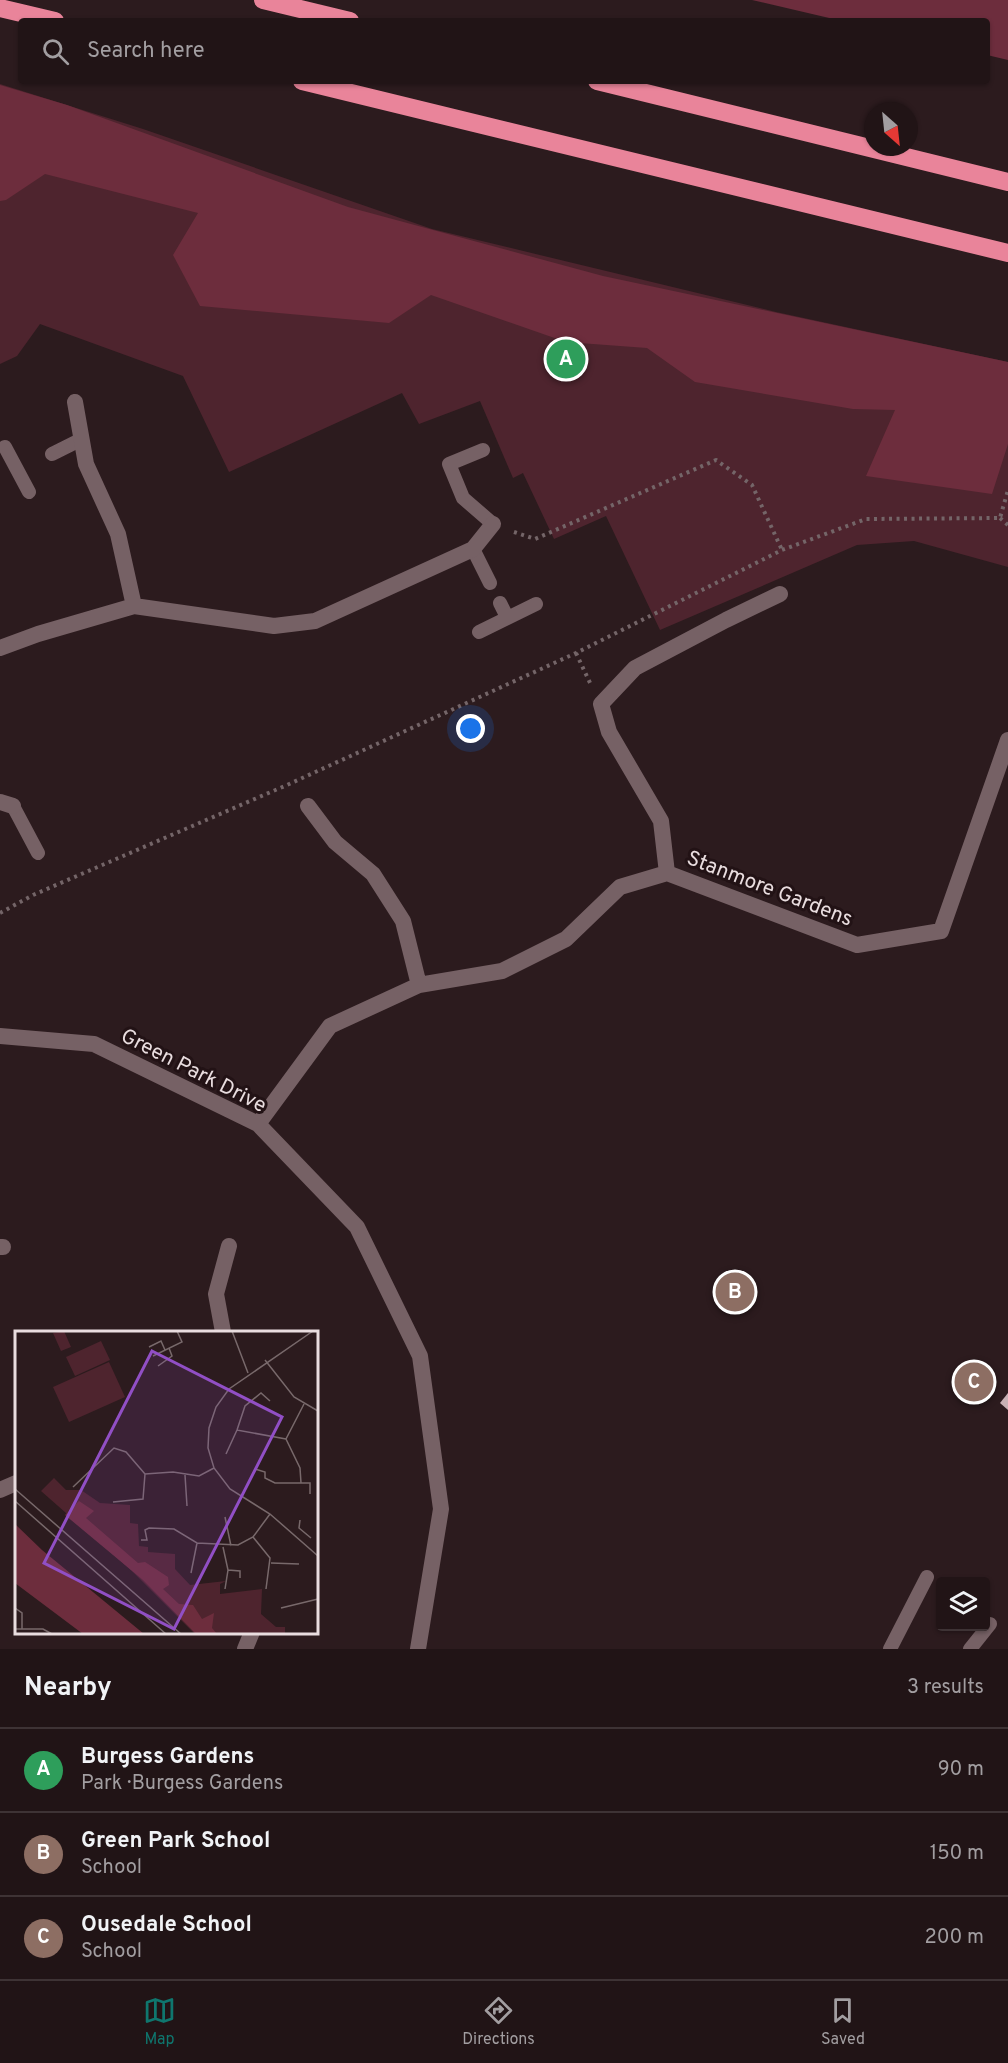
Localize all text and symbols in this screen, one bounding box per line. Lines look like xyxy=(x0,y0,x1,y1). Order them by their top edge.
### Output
search box xyxy=(18,18,990,84)
icon: search xyxy=(39,35,72,68)
text: Search here xyxy=(87,38,205,65)
north arrow xyxy=(864,102,918,156)
pin: A xyxy=(546,336,586,382)
your location xyxy=(456,714,485,743)
street label: Stanmore Gardens xyxy=(683,845,856,933)
street label: Green Park Drive xyxy=(116,1023,271,1120)
pin: B xyxy=(716,1270,754,1314)
inset map xyxy=(15,1331,318,1634)
pin: C xyxy=(954,1360,994,1404)
map controls xyxy=(936,1577,990,1631)
button: layers xyxy=(936,1577,990,1631)
text: Nearby xyxy=(24,1672,112,1705)
text: 3 results xyxy=(907,1675,984,1701)
text: Burgess Gardens xyxy=(81,1744,254,1771)
text: A xyxy=(36,1757,51,1783)
text: 90 m xyxy=(938,1757,984,1783)
text: Park · Burgess Gardens xyxy=(81,1771,283,1797)
text: Green Park School xyxy=(81,1828,270,1855)
text: B xyxy=(37,1841,50,1867)
text: 150 m xyxy=(930,1841,984,1867)
text: School xyxy=(81,1855,142,1881)
text: Ousedale School xyxy=(81,1912,252,1939)
text: C xyxy=(37,1925,50,1951)
text: 200 m xyxy=(925,1925,984,1951)
text: School xyxy=(81,1939,142,1965)
tab: Map xyxy=(143,1994,176,2050)
tab: Directions xyxy=(462,1994,535,2050)
tab: Saved xyxy=(821,1994,865,2050)

